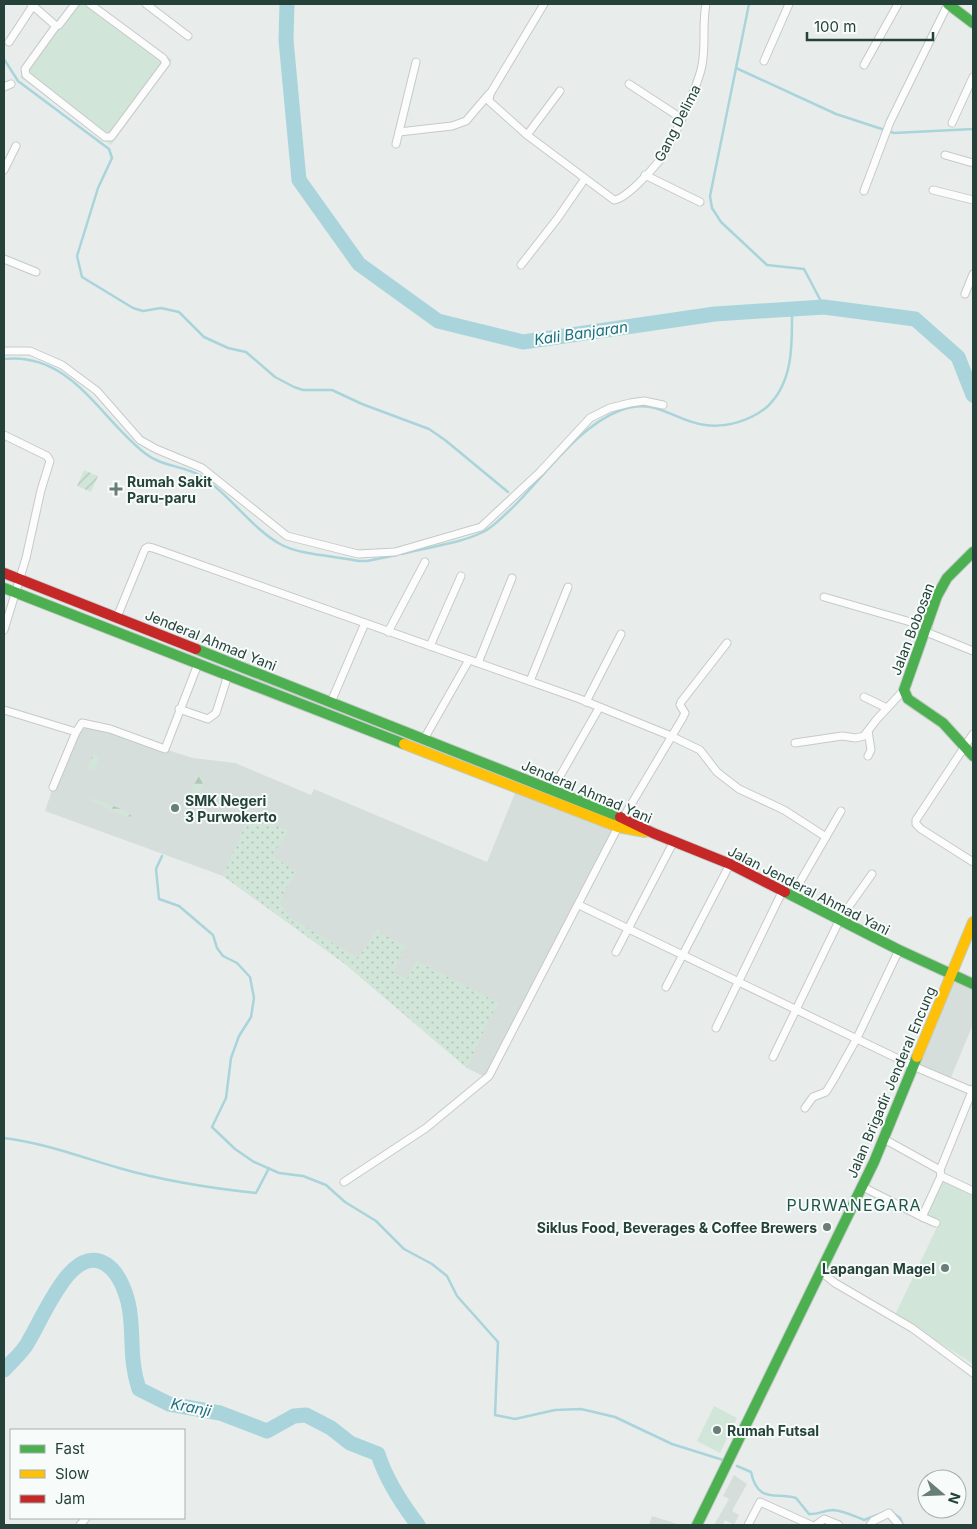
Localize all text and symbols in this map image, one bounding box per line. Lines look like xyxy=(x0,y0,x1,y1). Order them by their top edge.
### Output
scale bar xyxy=(807,10,933,42)
text: 100 m xyxy=(814,17,856,36)
street label: Gang Delima xyxy=(650,82,704,164)
water label: Kali Banjaran xyxy=(533,317,629,349)
place label: Rumah Sakit Paru-paru xyxy=(127,473,212,506)
marker: Rumah Sakit Paru-paru xyxy=(109,482,123,496)
street label: Jalan Bobosan xyxy=(887,581,937,677)
street label: Jenderal Ahmad Yani xyxy=(143,606,279,674)
street label: Jenderal Ahmad Yani xyxy=(519,756,655,826)
place label: SMK Negeri 3 Purwokerto xyxy=(185,792,277,825)
marker: SMK Negeri 3 Purwokerto xyxy=(169,802,181,814)
street label: Jalan Jenderal Ahmad Yani xyxy=(725,842,893,938)
street label: Jalan Brigadir Jenderal Encung xyxy=(843,984,939,1180)
district label: PURWANEGARA xyxy=(787,1195,921,1215)
place label: Siklus Food, Beverages & Coffee Brewers xyxy=(537,1219,817,1236)
marker: Siklus Food, Beverages & Coffee Brewers xyxy=(821,1221,833,1233)
place label: Lapangan Magel xyxy=(822,1260,935,1277)
marker: Lapangan Magel xyxy=(939,1262,951,1274)
water label: Kranji xyxy=(169,1393,213,1421)
place label: Rumah Futsal xyxy=(727,1422,819,1439)
marker: Rumah Futsal xyxy=(711,1424,723,1436)
legend xyxy=(10,1429,185,1519)
text: Fast xyxy=(55,1439,85,1458)
text: Slow xyxy=(55,1464,89,1483)
north arrow xyxy=(917,1469,967,1519)
text: Jam xyxy=(55,1489,85,1508)
text: N xyxy=(945,1491,965,1506)

